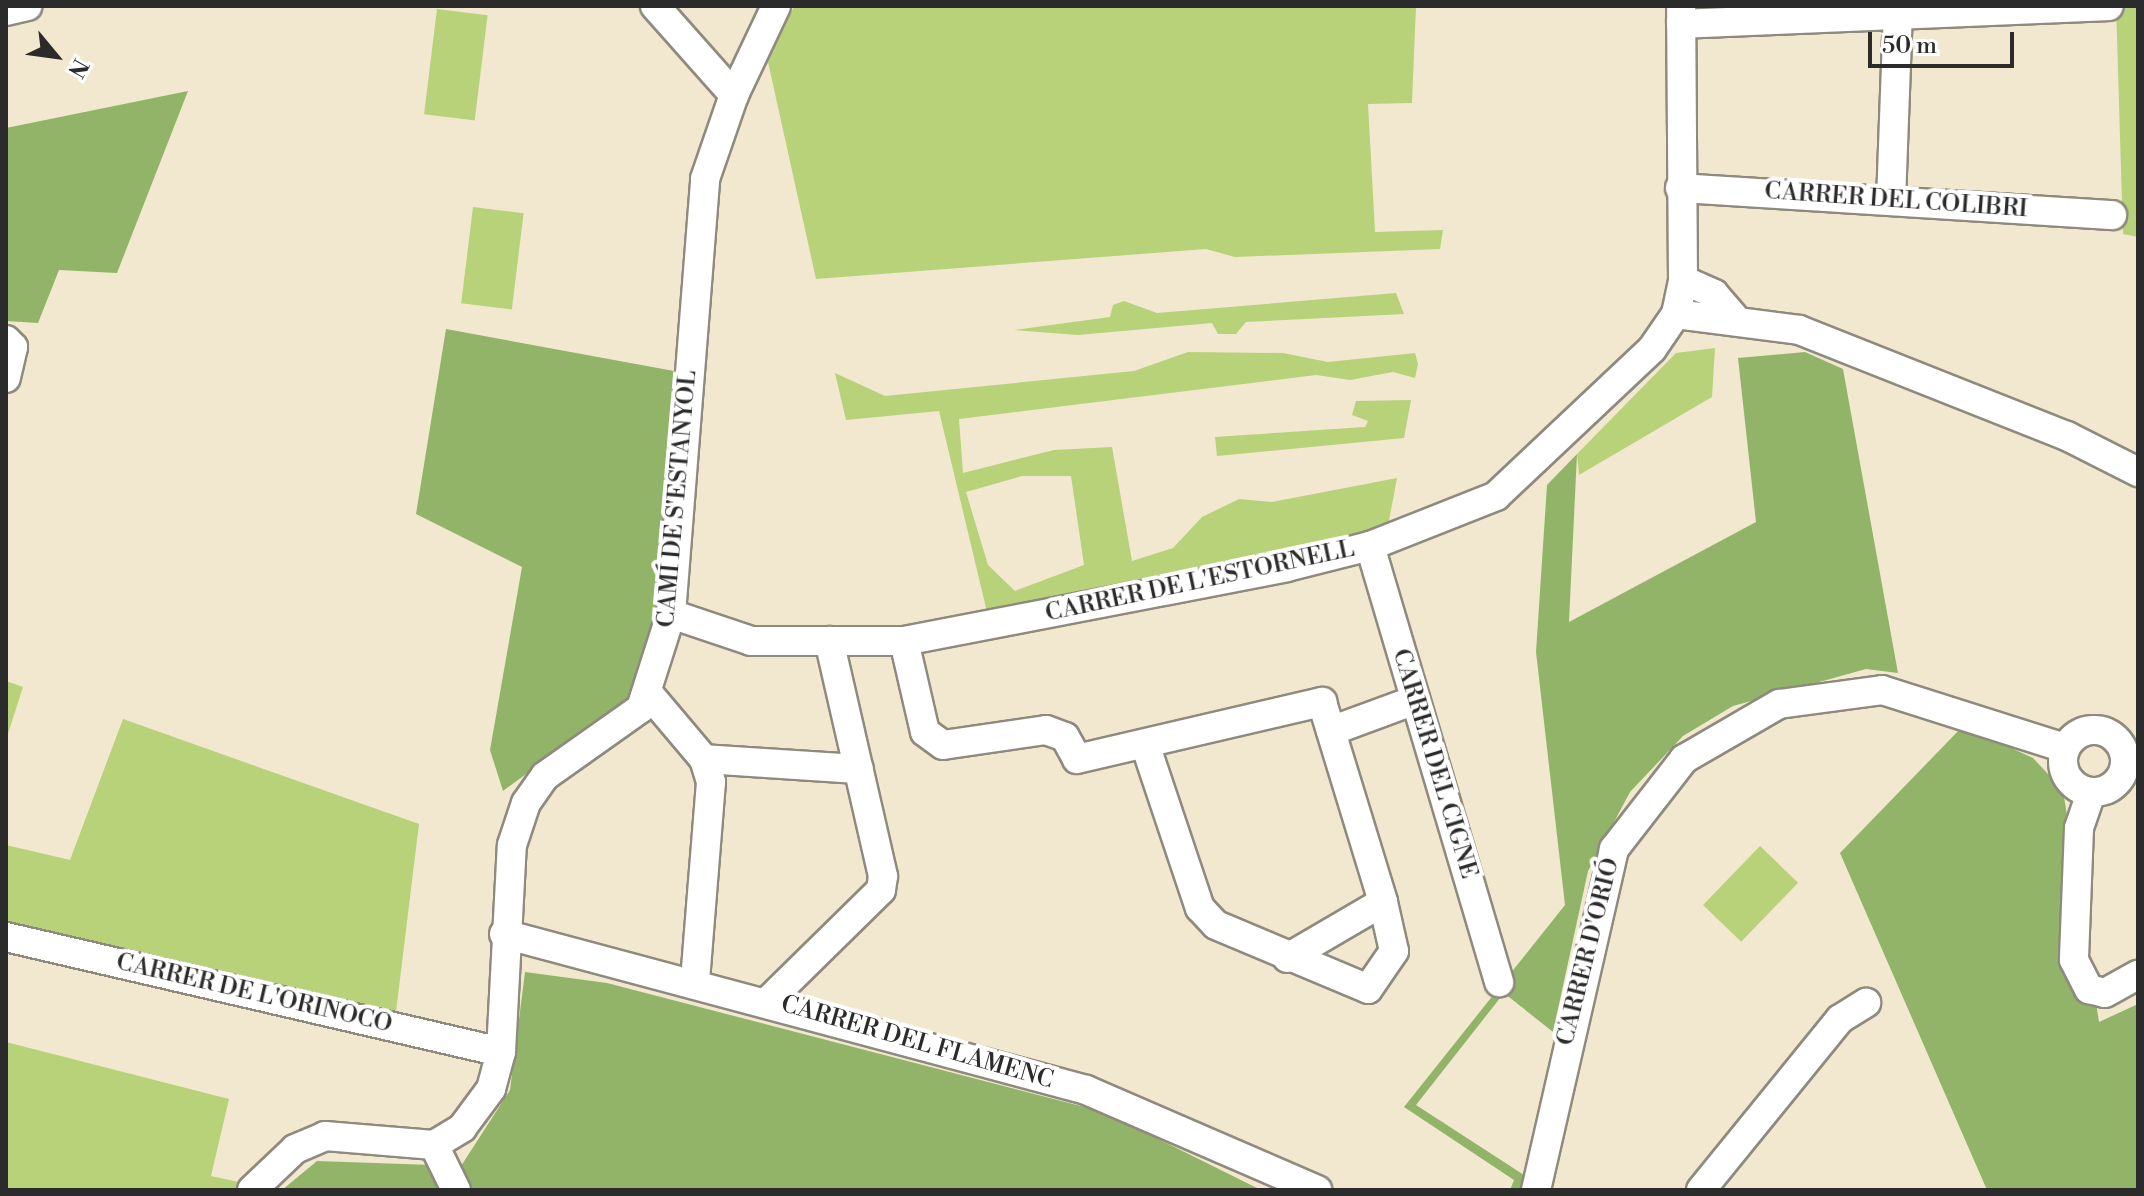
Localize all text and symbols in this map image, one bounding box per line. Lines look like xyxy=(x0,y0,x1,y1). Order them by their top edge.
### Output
north arrow xyxy=(16,16,96,96)
scale bar xyxy=(1872,16,2018,66)
text: 50 m xyxy=(1882,31,1937,61)
text: N xyxy=(61,54,93,82)
street label: CARRER DEL COLIBRI xyxy=(1763,177,2029,225)
street label: CAMÍ DE S'ESTANYOL xyxy=(652,369,704,629)
street label: CARRER DE L'ESTORNELL xyxy=(1043,535,1357,629)
street label: CARRER DEL CIGNE xyxy=(1385,646,1483,882)
street label: CARRER D'ORIÓ xyxy=(1552,855,1626,1049)
street label: CARRER DE L'ORINOCO xyxy=(113,948,395,1040)
street label: CARRER DEL FLAMENC xyxy=(778,990,1056,1096)

